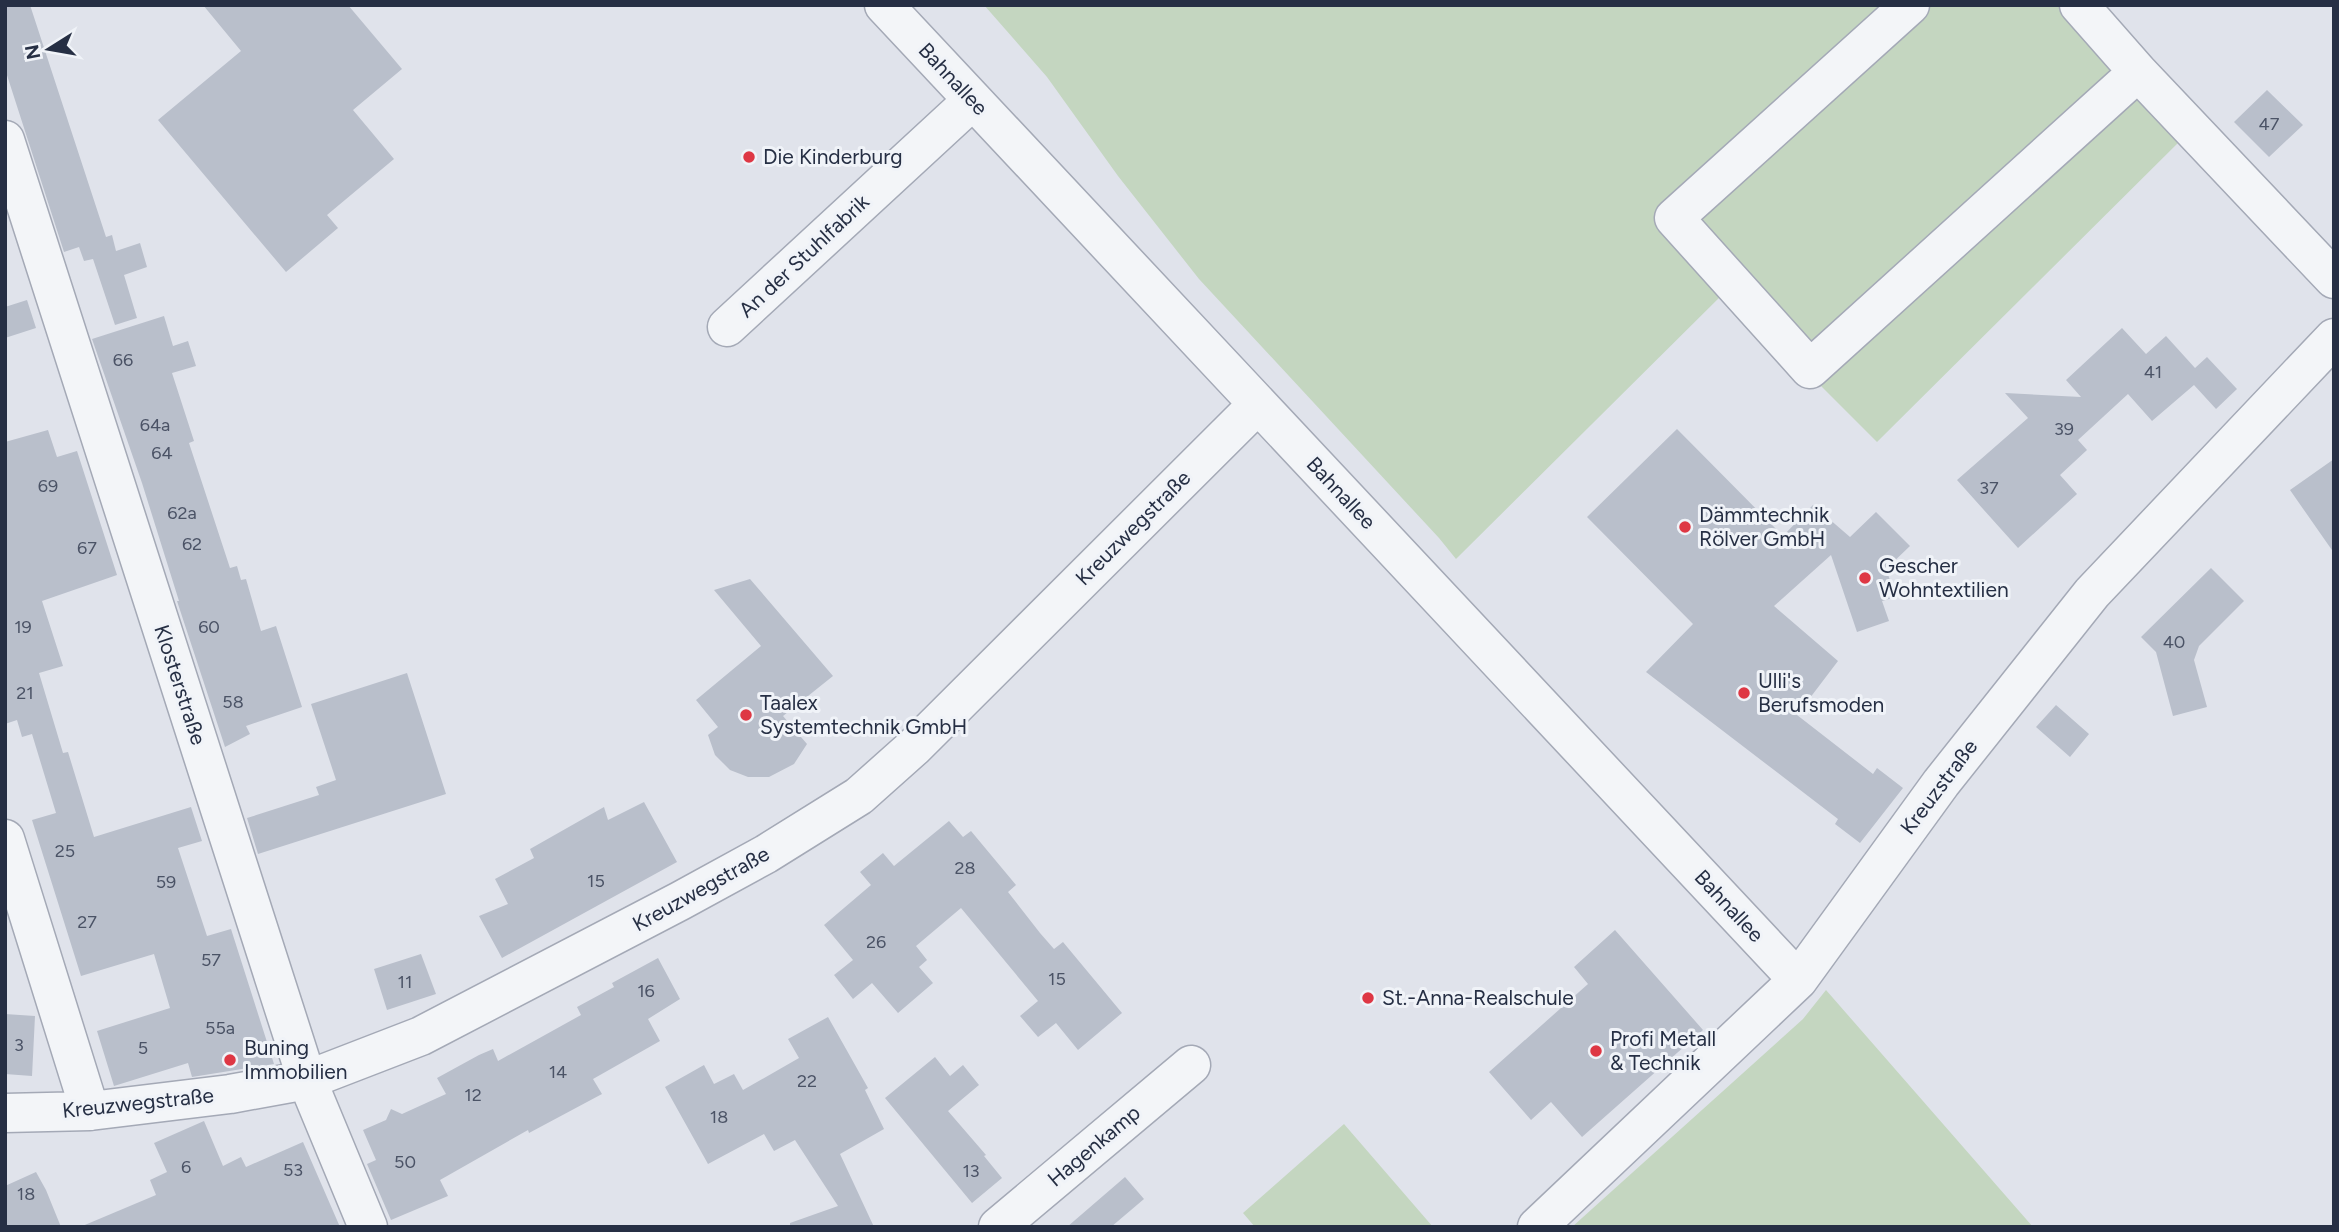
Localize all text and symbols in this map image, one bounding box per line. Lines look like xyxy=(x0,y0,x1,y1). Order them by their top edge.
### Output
north arrow xyxy=(14,14,84,84)
street label: Bahnallee xyxy=(914,37,993,120)
text: N xyxy=(20,43,45,62)
house number: 47 xyxy=(2259,113,2280,135)
place label: Die Kinderburg xyxy=(763,144,903,169)
marker: Die Kinderburg xyxy=(741,149,757,165)
street label: An der Stuhlfabrik xyxy=(733,188,875,322)
house number: 66 xyxy=(113,349,133,371)
house number: 41 xyxy=(2144,361,2162,383)
house number: 64a xyxy=(140,414,170,436)
house number: 39 xyxy=(2054,418,2074,440)
house number: 64 xyxy=(151,442,173,464)
street label: Bahnallee xyxy=(1302,451,1381,534)
street label: Kreuzwegstraße xyxy=(1070,465,1195,590)
house number: 69 xyxy=(38,475,58,497)
house number: 37 xyxy=(1979,477,1999,499)
house number: 62a xyxy=(167,502,197,524)
place label: Dämmtechnik Rölver GmbH xyxy=(1699,502,1830,551)
marker: Dämmtechnik Rölver GmbH xyxy=(1677,519,1693,535)
house number: 62 xyxy=(182,533,202,555)
house number: 67 xyxy=(77,537,97,559)
place label: Gescher Wohntextilien xyxy=(1879,553,2009,602)
marker: Gescher Wohntextilien xyxy=(1857,570,1873,586)
house number: 19 xyxy=(14,616,32,638)
house number: 60 xyxy=(198,616,220,638)
street label: Klosterstraße xyxy=(149,622,212,748)
house number: 40 xyxy=(2163,631,2185,653)
place label: Ulli's Berufsmoden xyxy=(1758,668,1884,717)
house number: 21 xyxy=(16,682,34,704)
marker: Ulli's Berufsmoden xyxy=(1736,685,1752,701)
place label: Taalex Systemtechnik GmbH xyxy=(760,690,967,739)
house number: 58 xyxy=(222,691,244,713)
marker: Taalex Systemtechnik GmbH xyxy=(738,707,754,723)
street label: Kreuzstraße xyxy=(1895,734,1982,839)
house number: 25 xyxy=(55,840,75,862)
street label: Kreuzwegstraße xyxy=(628,841,773,936)
house number: 28 xyxy=(954,857,976,879)
street label: Bahnallee xyxy=(1690,864,1769,947)
house number: 15 xyxy=(587,870,605,892)
house number: 59 xyxy=(156,871,176,893)
house number: 27 xyxy=(77,911,97,933)
house number: 26 xyxy=(866,931,886,953)
house number: 57 xyxy=(201,949,221,971)
house number: 15 xyxy=(1048,968,1066,990)
house number: 11 xyxy=(398,971,412,993)
house number: 16 xyxy=(637,980,655,1002)
place label: St.-Anna-Realschule xyxy=(1382,985,1574,1010)
marker: St.-Anna-Realschule xyxy=(1360,990,1376,1006)
house number: 55a xyxy=(205,1017,235,1039)
place label: Profi Metall & Technik xyxy=(1610,1026,1716,1075)
house number: 3 xyxy=(14,1034,24,1056)
place label: Buning Immobilien xyxy=(244,1035,347,1084)
house number: 5 xyxy=(138,1037,148,1059)
marker: Profi Metall & Technik xyxy=(1588,1043,1604,1059)
marker: Buning Immobilien xyxy=(222,1052,238,1068)
house number: 14 xyxy=(549,1061,567,1083)
house number: 22 xyxy=(797,1070,817,1092)
street label: Kreuzwegstraße xyxy=(61,1082,215,1123)
house number: 12 xyxy=(464,1084,482,1106)
street label: Hagenkamp xyxy=(1042,1100,1145,1191)
house number: 18 xyxy=(710,1106,728,1128)
house number: 50 xyxy=(394,1151,416,1173)
house number: 6 xyxy=(181,1156,191,1178)
house number: 53 xyxy=(283,1159,303,1181)
house number: 13 xyxy=(962,1160,980,1182)
house number: 18 xyxy=(17,1183,35,1205)

